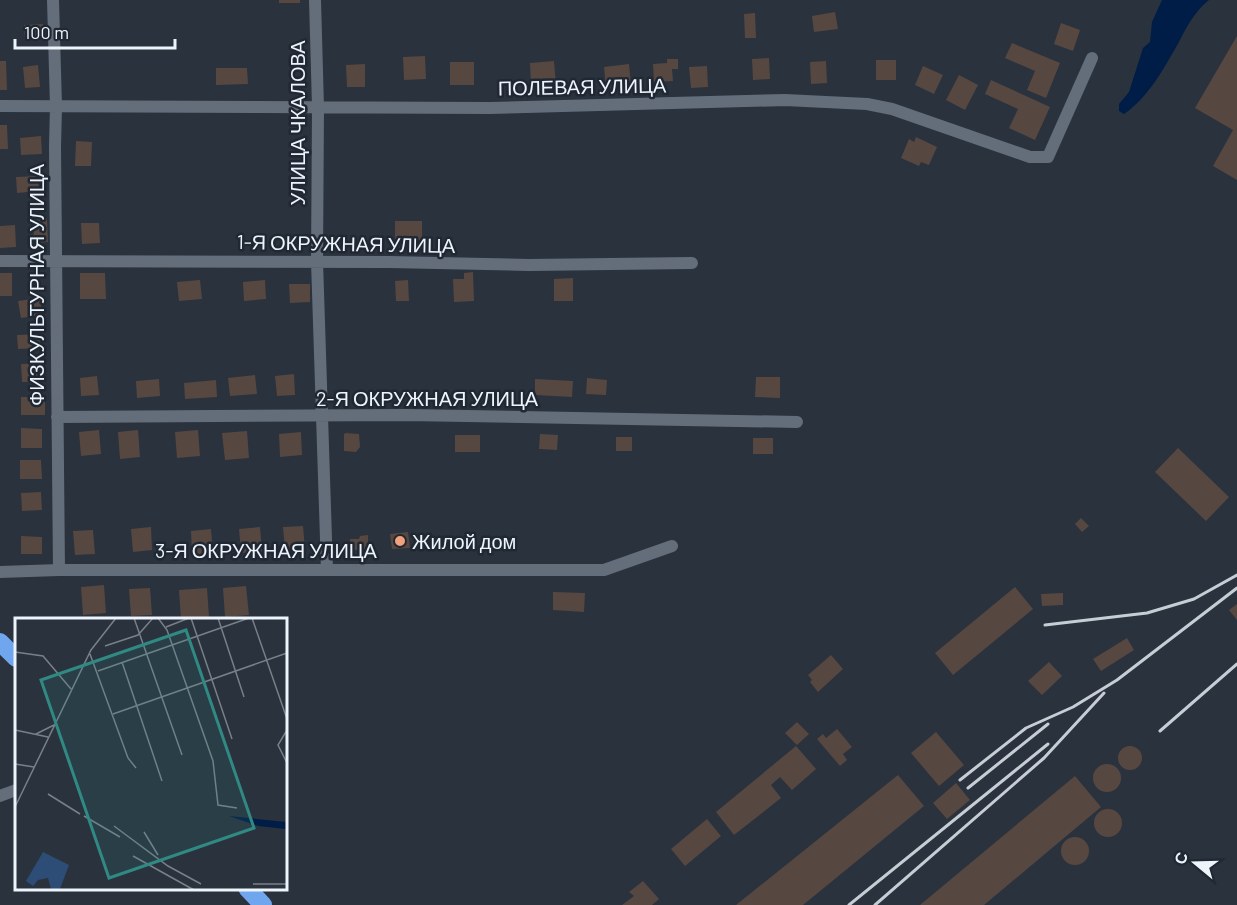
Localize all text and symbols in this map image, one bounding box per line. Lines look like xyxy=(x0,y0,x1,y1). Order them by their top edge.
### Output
scale bar xyxy=(15,12,176,50)
text: 100 m xyxy=(24,21,69,43)
street label: УЛИЦА ЧКАЛОВА xyxy=(285,40,309,206)
street label: ПОЛЕВАЯ УЛИЦА xyxy=(498,73,667,99)
street label: ФИЗКУЛЬТУРНАЯ УЛИЦА xyxy=(24,163,48,406)
street label: 1-Я ОКРУЖНАЯ УЛИЦА xyxy=(237,229,456,257)
street label: 2-Я ОКРУЖНАЯ УЛИЦА xyxy=(316,386,539,410)
place label: Жилой дом xyxy=(412,529,516,553)
marker: Жилой дом xyxy=(393,534,407,548)
street label: 3-Я ОКРУЖНАЯ УЛИЦА xyxy=(155,538,378,562)
inset map xyxy=(15,618,286,890)
north arrow xyxy=(1165,833,1225,893)
text: С xyxy=(1169,849,1191,867)

